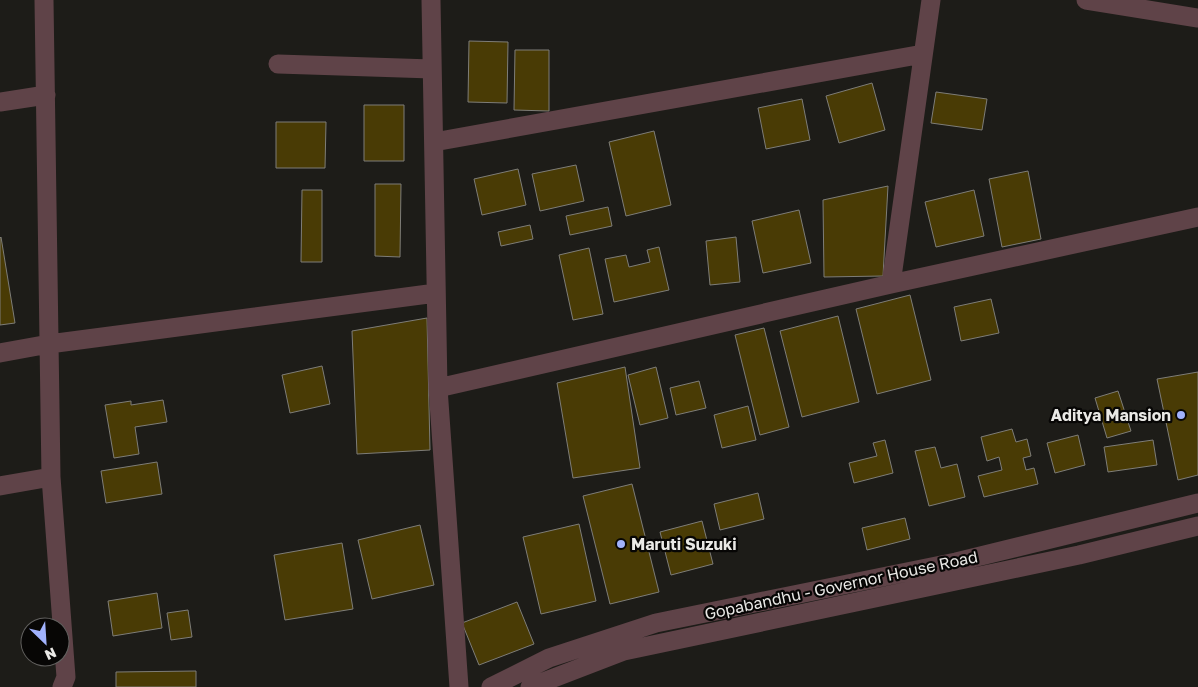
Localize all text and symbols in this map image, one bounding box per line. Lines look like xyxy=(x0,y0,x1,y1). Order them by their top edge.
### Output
place label: Aditya Mansion xyxy=(1051,405,1171,425)
marker: Aditya Mansion xyxy=(1175,409,1187,421)
place label: Maruti Suzuki xyxy=(631,534,737,554)
marker: Maruti Suzuki xyxy=(615,538,627,550)
street label: Gopabandhu - Governor House Road xyxy=(703,546,979,624)
north arrow xyxy=(20,617,70,667)
text: N xyxy=(42,644,59,664)

